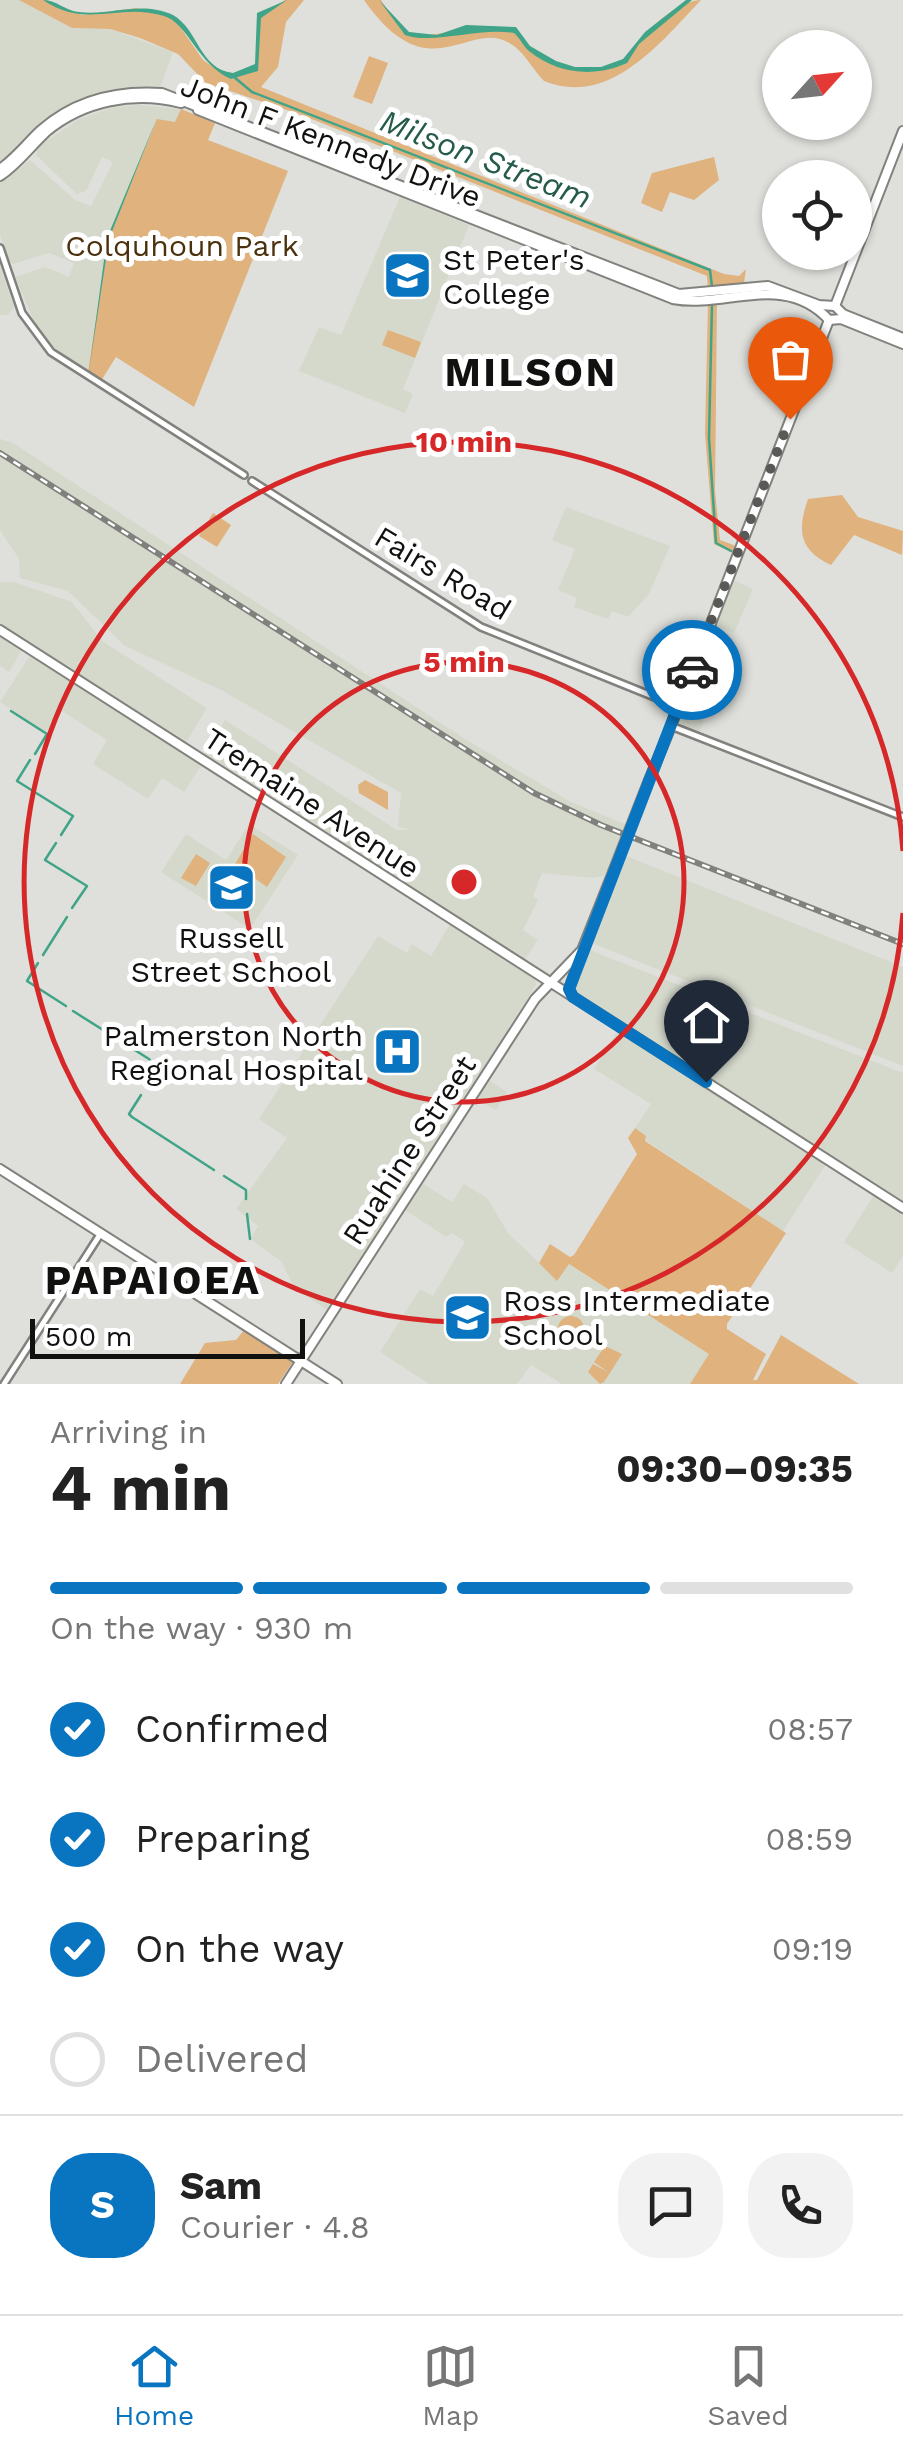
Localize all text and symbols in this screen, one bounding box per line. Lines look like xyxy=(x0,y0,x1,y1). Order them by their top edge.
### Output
north arrow xyxy=(762,30,872,140)
map controls xyxy=(762,30,872,270)
street label: John F Kennedy Drive xyxy=(176,68,486,214)
water label: Milson Stream xyxy=(375,101,597,217)
button: locate xyxy=(762,160,872,270)
park label: Colquhoun Park xyxy=(65,228,299,263)
place label: St Peter's College xyxy=(443,242,584,311)
school or university icon: St Peter's College xyxy=(382,250,434,302)
pin xyxy=(748,317,833,420)
icon: bag xyxy=(763,332,818,387)
district label: MILSON xyxy=(444,349,618,396)
text: 10 min xyxy=(416,424,512,459)
street label: Fairs Road xyxy=(369,519,517,627)
courier xyxy=(642,620,742,720)
icon: car xyxy=(665,643,720,698)
text: 5 min xyxy=(423,644,505,679)
street label: Tremaine Avenue xyxy=(198,720,426,886)
school or university icon: Russell Street School xyxy=(205,862,257,914)
centre of rings xyxy=(446,864,482,900)
place label: Russell Street School xyxy=(131,920,331,989)
pin xyxy=(664,980,749,1083)
icon: home xyxy=(679,995,734,1050)
place label: Palmerston North Regional Hospital xyxy=(104,1018,363,1087)
hospital icon: Palmerston North Regional Hospital xyxy=(372,1026,424,1078)
street label: Ruahine Street xyxy=(335,1049,483,1251)
district label: PAPAIOEA xyxy=(45,1257,261,1304)
place label: Ross Intermediate School xyxy=(503,1283,770,1352)
school or university icon: Ross Intermediate School xyxy=(442,1291,494,1343)
scale bar xyxy=(30,1314,305,1358)
text: 500 m xyxy=(45,1320,132,1353)
text: Arriving in xyxy=(50,1413,207,1451)
text: 09:30–09:35 xyxy=(616,1447,853,1491)
text: 4 min xyxy=(50,1450,231,1526)
text: On the way · 930 m xyxy=(50,1609,353,1647)
icon: check xyxy=(50,1702,105,1757)
text: Confirmed xyxy=(135,1707,330,1751)
text: 08:57 xyxy=(767,1710,853,1748)
icon: check xyxy=(50,1812,105,1867)
text: Preparing xyxy=(135,1817,310,1861)
text: 08:59 xyxy=(766,1820,853,1858)
icon: check xyxy=(50,1922,105,1977)
text: On the way xyxy=(135,1927,344,1971)
text: 09:19 xyxy=(772,1930,853,1968)
text: Delivered xyxy=(135,2037,308,2081)
button: chat xyxy=(618,2153,723,2258)
button: phone xyxy=(748,2153,853,2258)
text: Sam xyxy=(180,2164,262,2208)
text: S xyxy=(90,2183,115,2227)
text: Courier · 4.8 xyxy=(180,2208,370,2246)
tab: Home xyxy=(114,2339,194,2432)
tab: Map xyxy=(422,2339,479,2432)
tab: Saved xyxy=(708,2339,789,2432)

